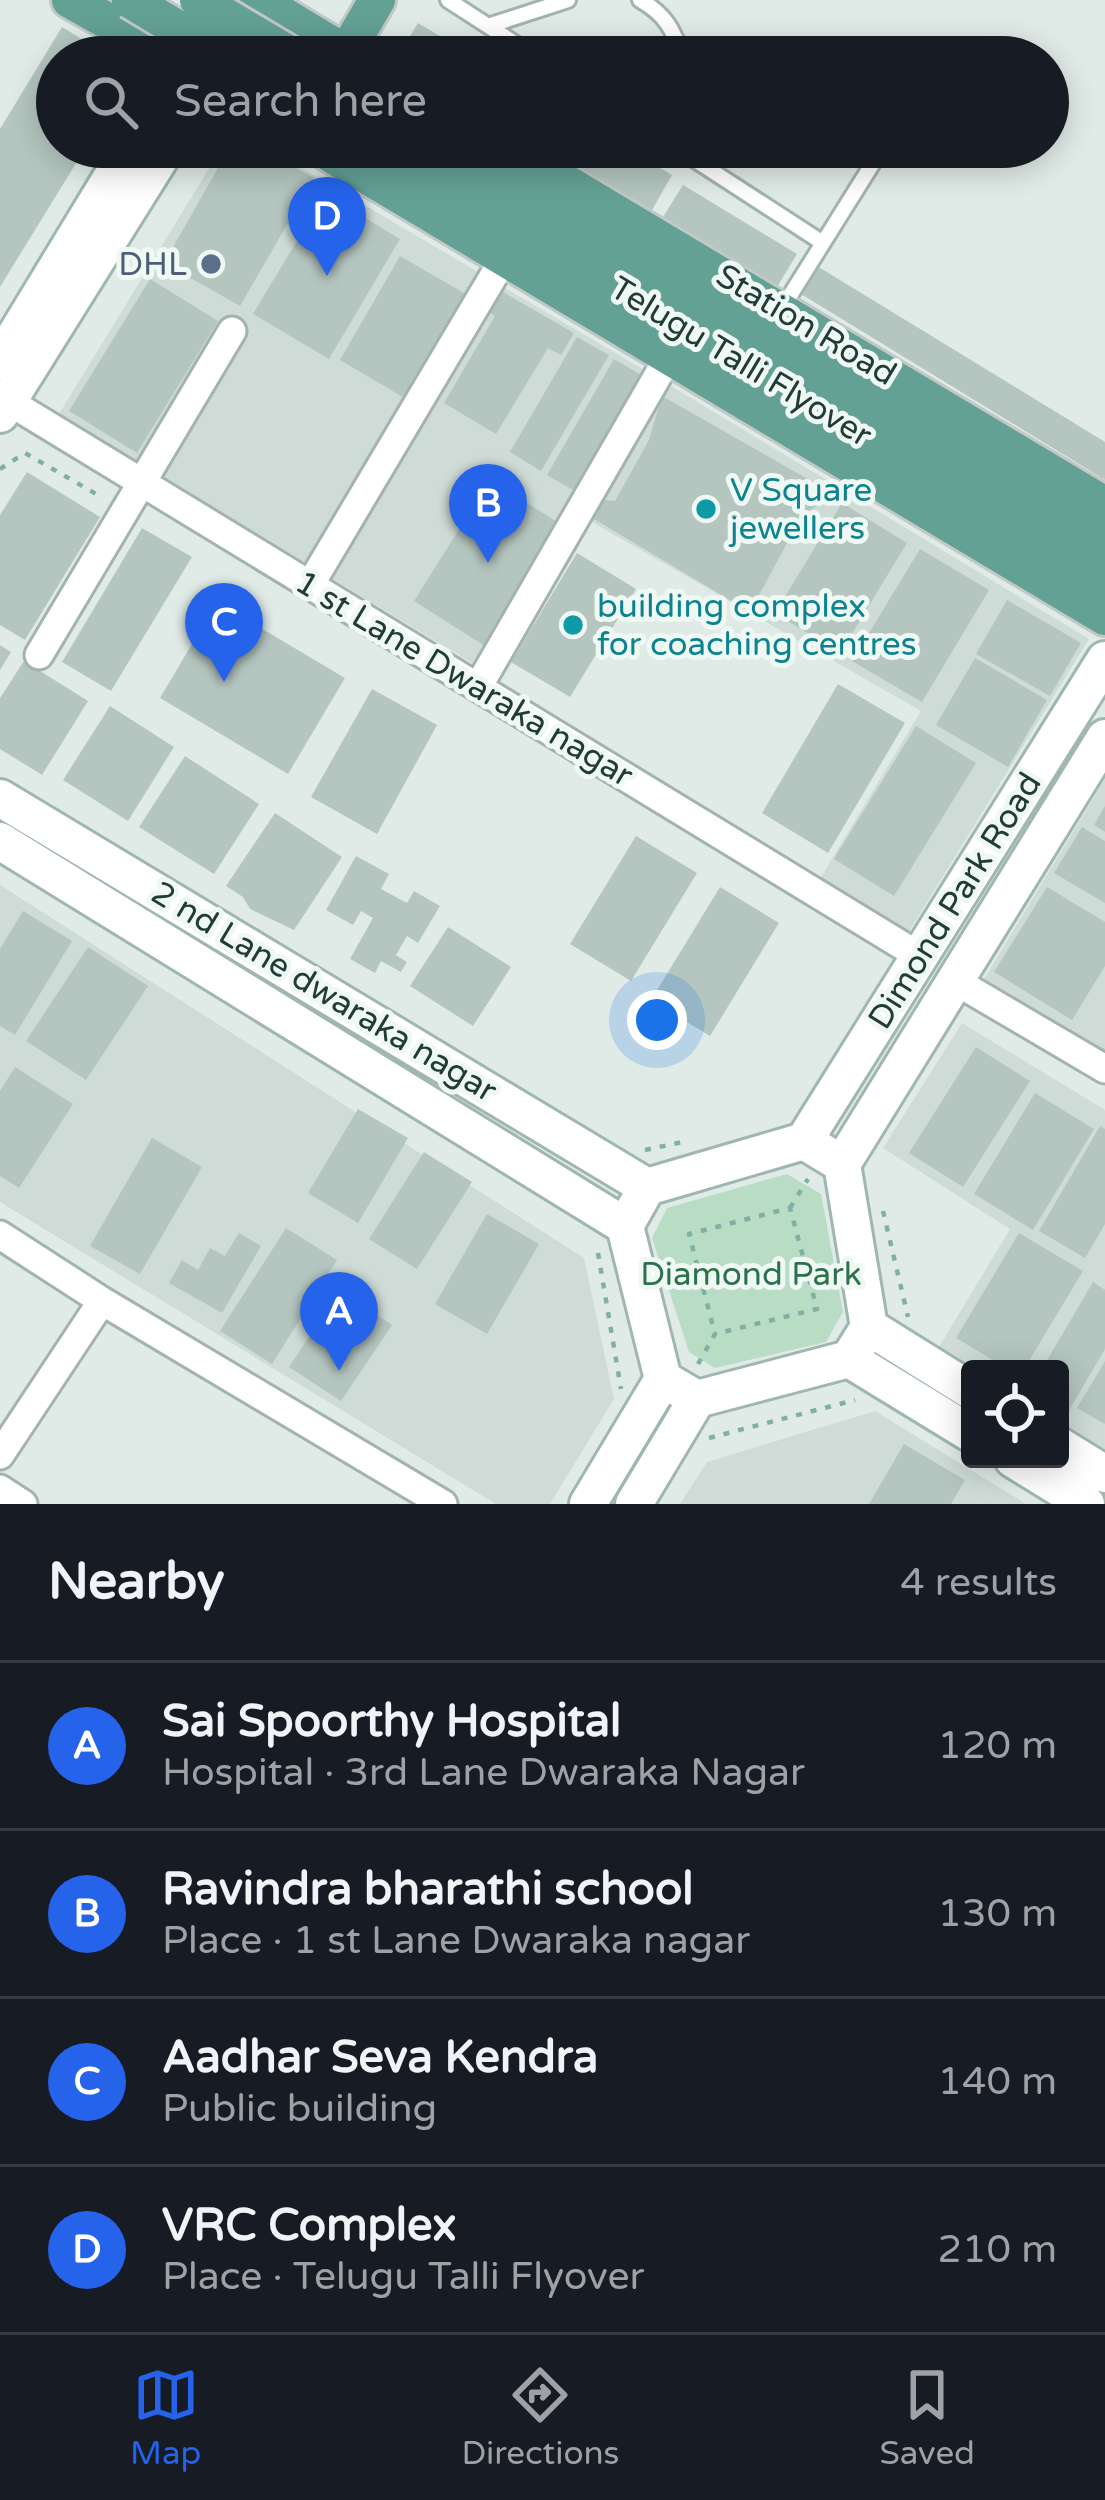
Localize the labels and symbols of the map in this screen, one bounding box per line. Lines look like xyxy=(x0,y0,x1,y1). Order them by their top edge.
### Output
pin: D xyxy=(288,177,366,276)
place label: DHL xyxy=(118,245,187,284)
marker: DHL xyxy=(198,251,224,277)
street label: Station Road xyxy=(709,256,903,394)
street label: Telugu Talli Flyover xyxy=(603,269,879,456)
pin: B xyxy=(449,464,527,563)
place label: V Square jewellers xyxy=(728,471,872,548)
marker: V Square jewellers xyxy=(693,496,719,522)
street label: 1 st Lane Dwaraka nagar xyxy=(288,563,640,796)
pin: C xyxy=(185,583,263,682)
place label: building complex for coaching centres xyxy=(597,587,917,664)
marker: building complex for coaching centres xyxy=(560,612,586,638)
street label: Dimond Park Road xyxy=(860,766,1050,1036)
street label: 2 nd Lane dwaraka nagar xyxy=(144,873,504,1111)
your location xyxy=(627,990,687,1050)
park label: Diamond Park xyxy=(640,1255,862,1294)
pin: A xyxy=(300,1272,378,1371)

